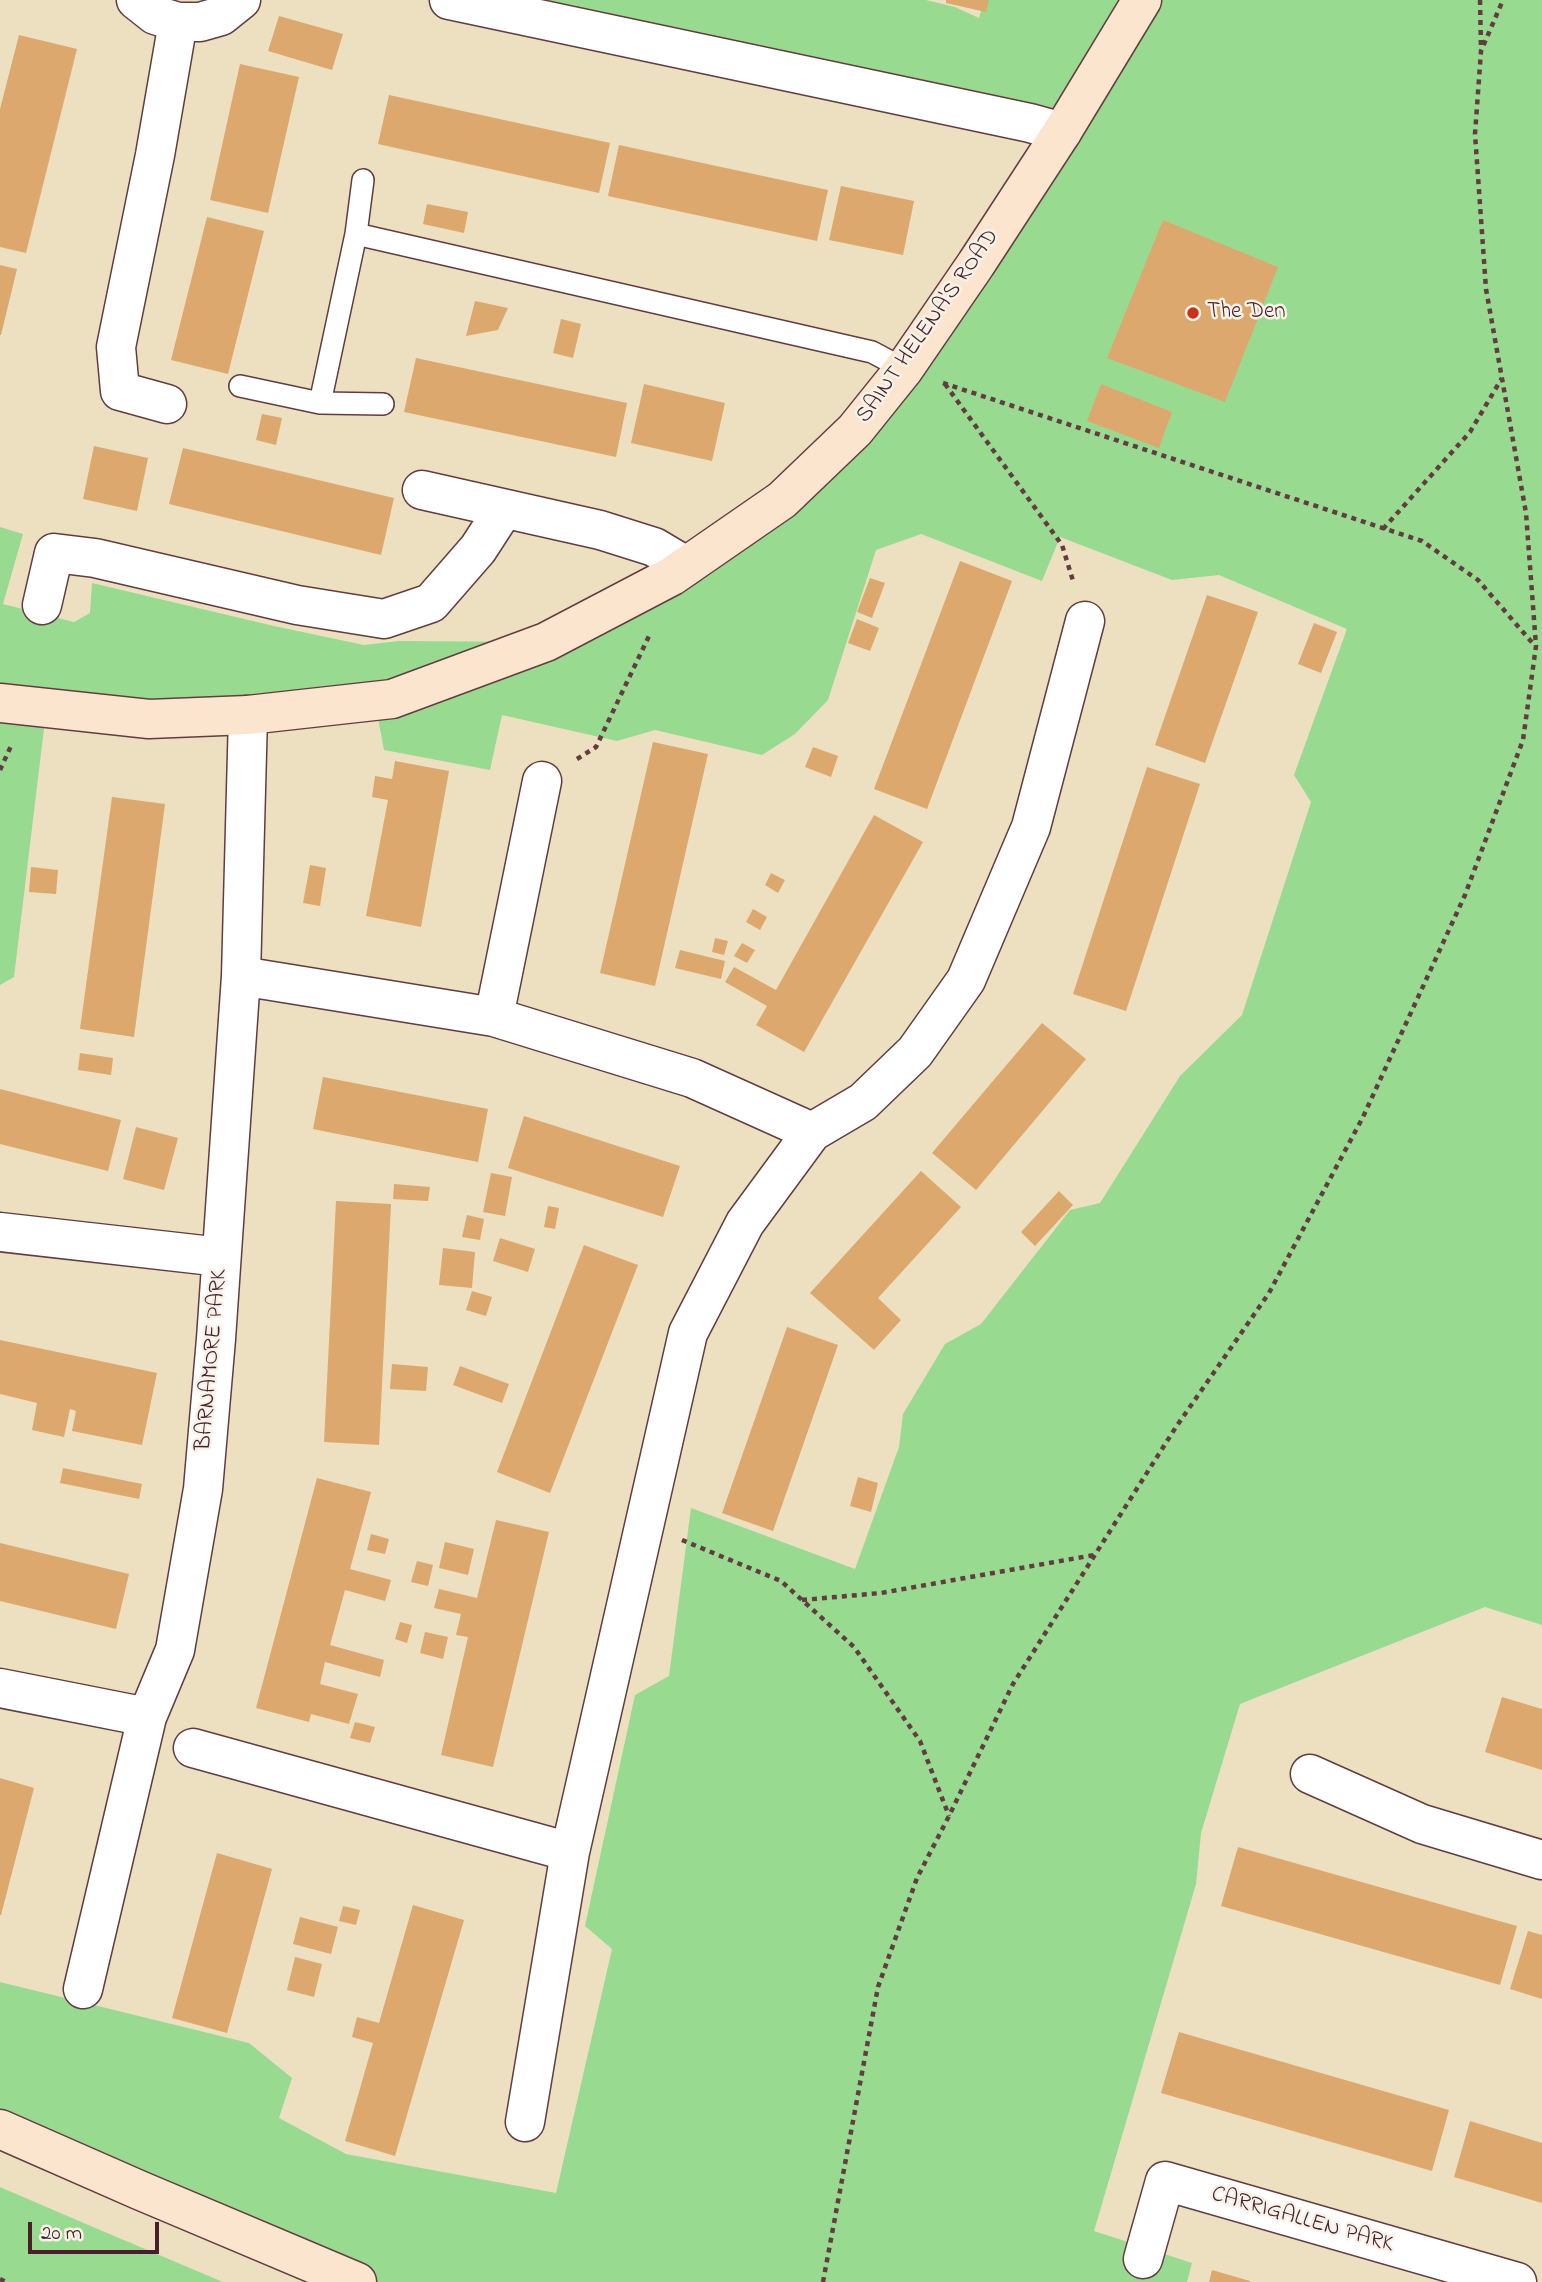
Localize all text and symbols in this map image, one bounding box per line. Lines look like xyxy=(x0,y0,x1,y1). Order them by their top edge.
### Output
street label: SAINT HELENA'S ROAD xyxy=(852,225,1006,429)
place label: The Den xyxy=(1207,299,1286,327)
marker: The Den xyxy=(1185,305,1201,321)
street label: BARNAMORE PARK xyxy=(191,1268,235,1452)
street label: CARRIGALLEN PARK xyxy=(1208,2182,1396,2260)
scale bar xyxy=(32,2208,163,2252)
text: 20 m xyxy=(41,2219,82,2249)

